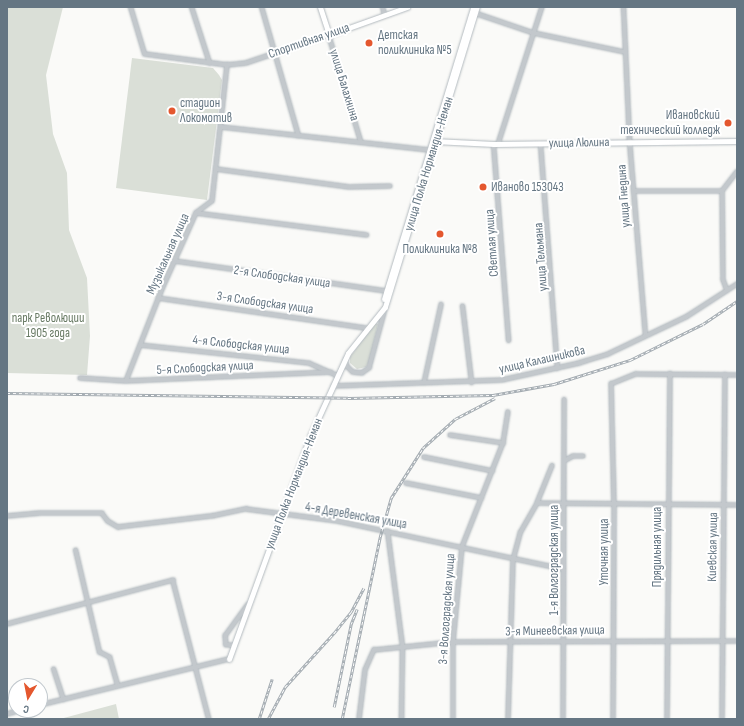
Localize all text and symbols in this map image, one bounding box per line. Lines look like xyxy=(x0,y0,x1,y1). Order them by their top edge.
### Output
street label: Спортивная улица xyxy=(266,20,352,62)
place label: Детская поликлиника №5 xyxy=(378,28,452,59)
marker: Детская поликлиника №5 xyxy=(363,37,375,49)
street label: улица Балахнина xyxy=(326,47,362,123)
street label: улица Полка Нормандия-Неман xyxy=(401,95,457,233)
place label: стадион Локомотив xyxy=(180,96,232,127)
marker: стадион Локомотив xyxy=(167,106,177,116)
place label: Ивановский технический колледж xyxy=(620,108,720,139)
marker: Ивановский технический колледж xyxy=(723,118,733,128)
street label: улица Люлина xyxy=(548,135,610,151)
street label: улица Гнедина xyxy=(614,164,634,228)
place label: Иваново 153043 xyxy=(491,179,564,195)
marker: Иваново 153043 xyxy=(478,182,488,192)
street label: Светлая улица xyxy=(482,209,502,277)
street label: Музыкальная улица xyxy=(143,211,193,297)
street label: улица Тельмана xyxy=(531,222,551,292)
marker: Поликлиника №8 xyxy=(434,228,446,240)
place label: Поликлиника №8 xyxy=(402,241,478,257)
street label: 2-я Слободская улица xyxy=(233,263,331,291)
street label: 3-я Слободская улица xyxy=(216,288,314,318)
park label: парк Революции 1905 года xyxy=(12,311,84,342)
street label: 4-я Слободская улица xyxy=(192,332,290,358)
street label: улица Калашникова xyxy=(498,343,586,377)
street label: 5-я Слободская улица xyxy=(156,358,254,378)
street label: улица Полка Нормандия-Неман xyxy=(262,416,326,552)
street label: 4-я Деревенская улица xyxy=(304,499,408,533)
street label: 1-я Волгоградская улица xyxy=(546,505,562,615)
street label: Прядильная улица xyxy=(649,507,665,587)
street label: Киевская улица xyxy=(705,512,721,582)
street label: Уточная улица xyxy=(596,519,612,585)
street label: 3-я Волгоградская улица xyxy=(435,553,459,665)
street label: 3-я Минеевская улица xyxy=(505,622,605,640)
north arrow xyxy=(8,678,48,718)
text: С xyxy=(22,702,30,716)

